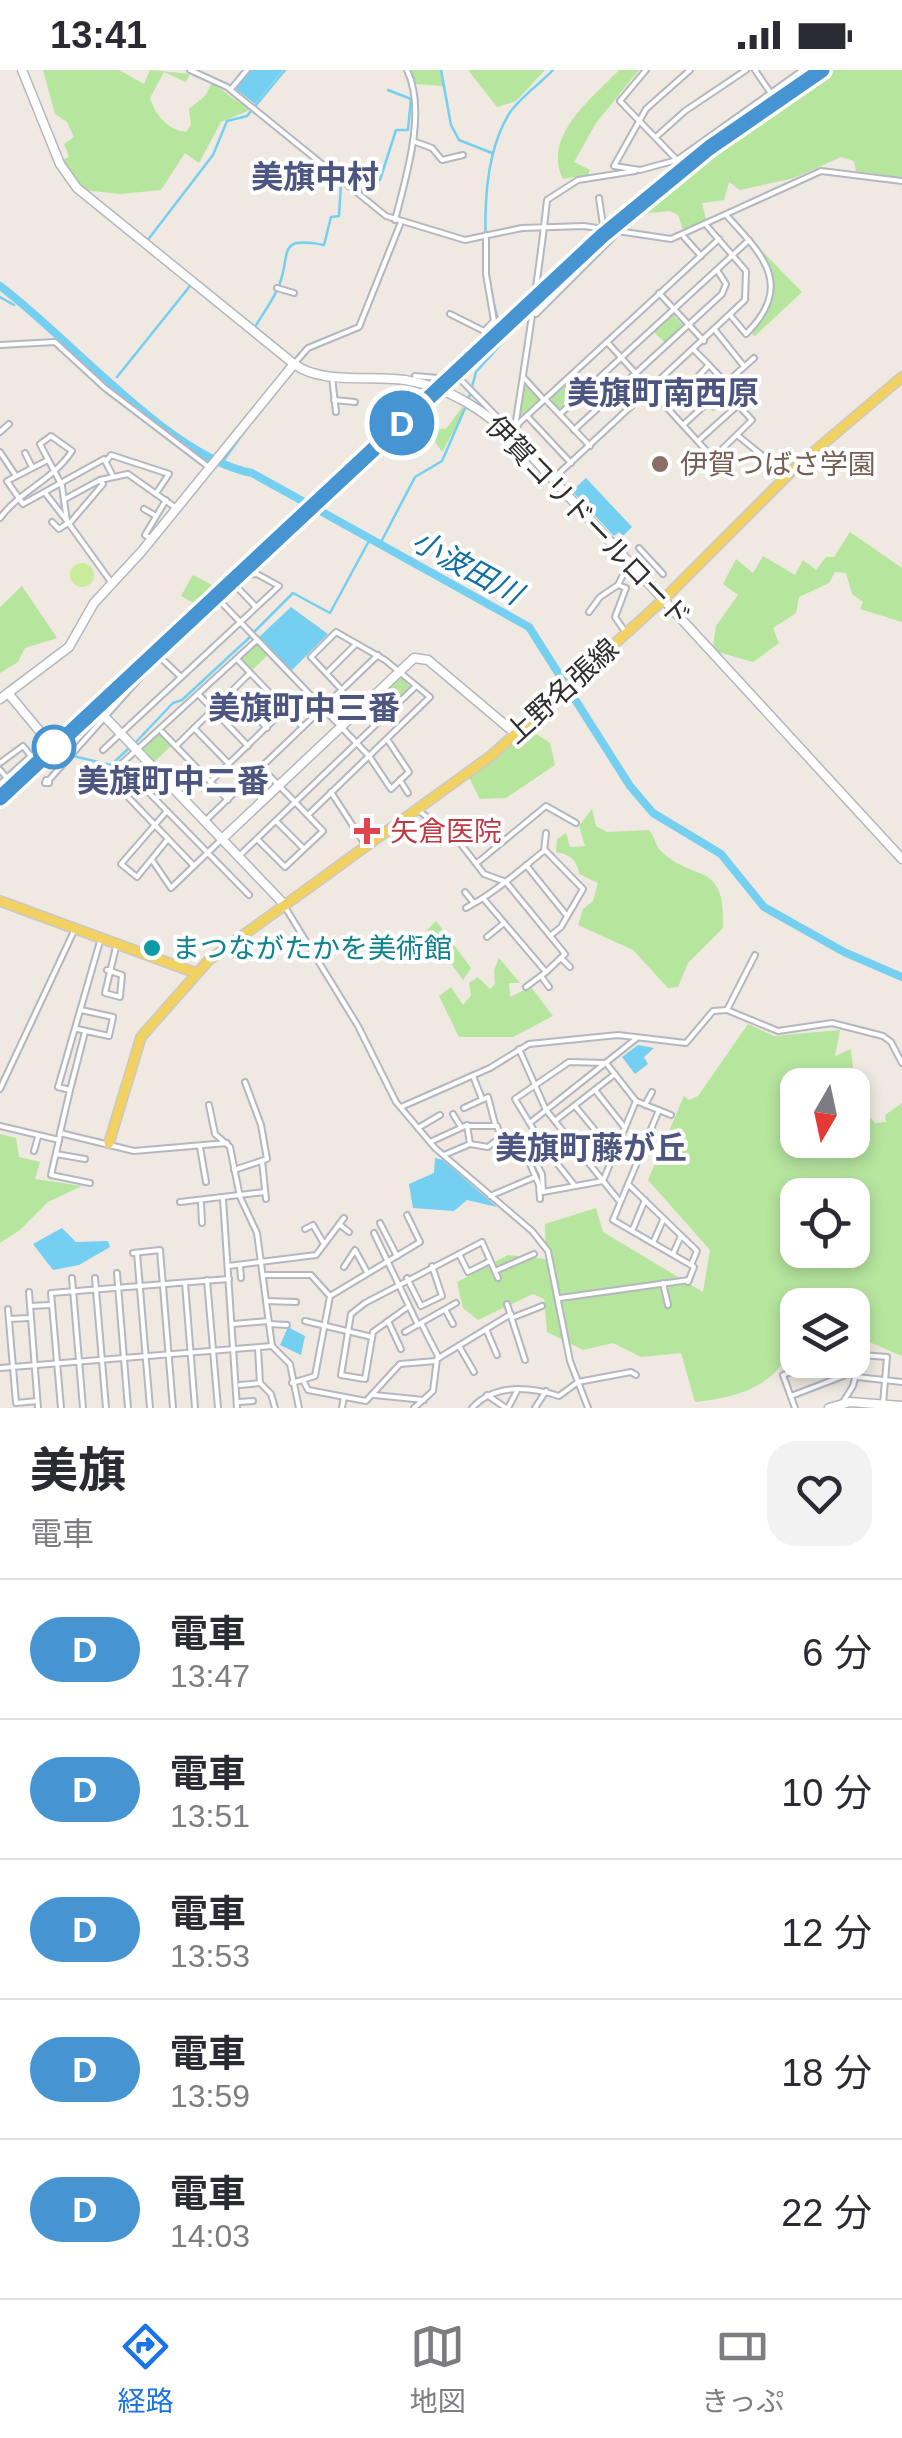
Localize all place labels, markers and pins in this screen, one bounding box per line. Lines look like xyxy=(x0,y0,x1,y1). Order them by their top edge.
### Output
place label: 伊賀つばさ学園 xyxy=(680,449,876,480)
marker: 伊賀つばさ学園 xyxy=(649,453,671,475)
unlabelled marker xyxy=(33,726,75,768)
place label: 矢倉医院 xyxy=(390,816,502,847)
marker: 矢倉医院 xyxy=(354,818,380,844)
place label: まつながたかを美術館 xyxy=(172,933,452,964)
marker: まつながたかを美術館 xyxy=(141,937,163,959)

